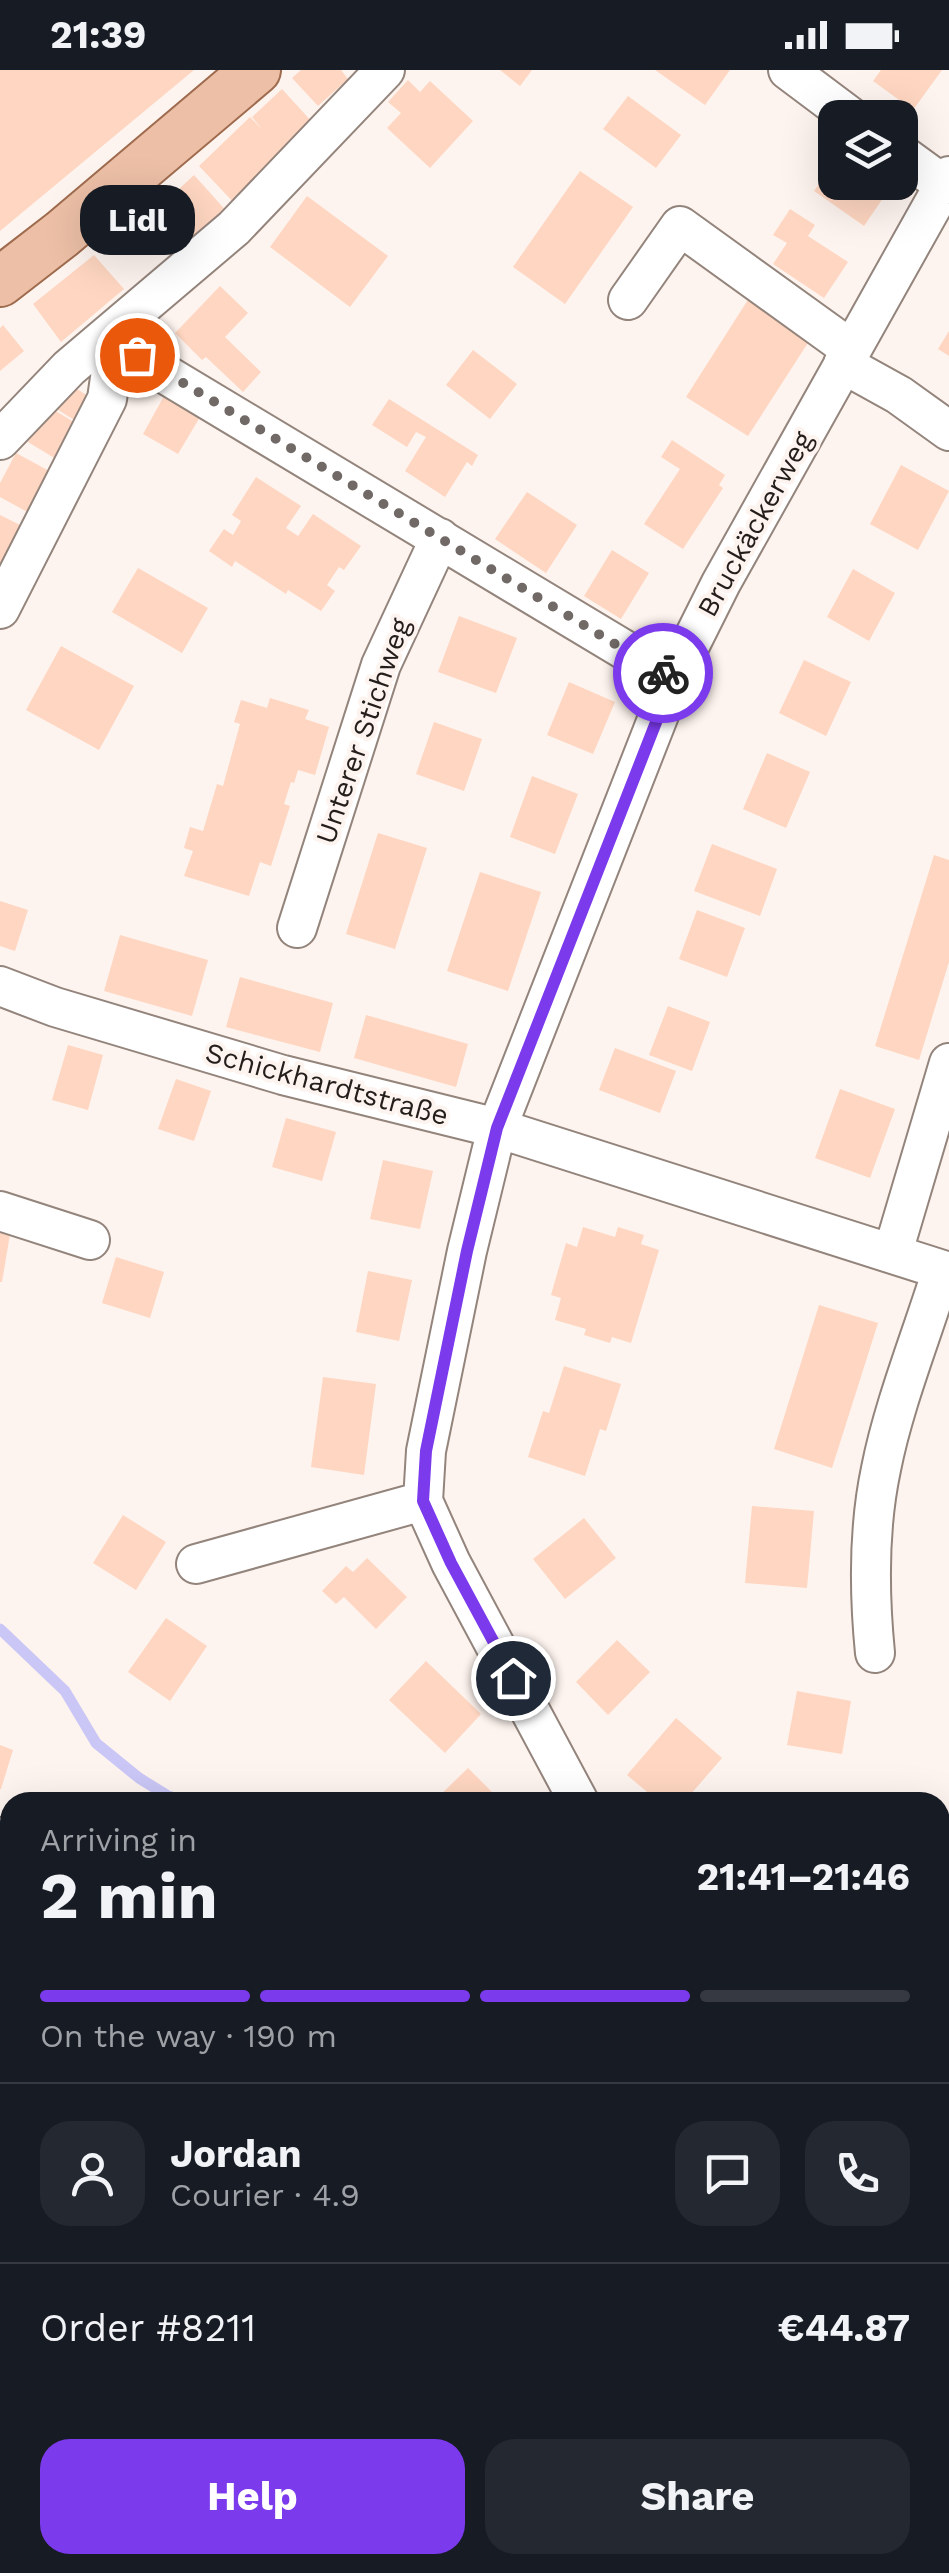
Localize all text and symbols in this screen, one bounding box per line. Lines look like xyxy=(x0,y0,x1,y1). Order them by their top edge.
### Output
text: 21:39 xyxy=(50,13,146,57)
map controls xyxy=(818,100,918,200)
button: layers xyxy=(818,100,918,200)
callout: Lidl xyxy=(80,185,194,255)
text: Lidl xyxy=(108,201,167,239)
pin xyxy=(95,313,180,398)
icon: bag xyxy=(110,328,165,383)
street label: Bruckäckerweg xyxy=(690,426,820,622)
street label: Unterer Stichweg xyxy=(309,614,417,848)
courier xyxy=(613,623,713,723)
icon: bike xyxy=(636,646,691,701)
street label: Schickhardtstraße xyxy=(202,1036,452,1132)
pin xyxy=(471,1636,556,1721)
icon: home xyxy=(486,1651,541,1706)
text: Arriving in xyxy=(40,1821,197,1859)
text: 21:41–21:46 xyxy=(696,1855,910,1899)
text: 2 min xyxy=(40,1858,218,1934)
text: On the way · 190 m xyxy=(40,2017,337,2055)
button: person xyxy=(40,2121,145,2226)
button: chat xyxy=(675,2121,780,2226)
button: phone xyxy=(805,2121,910,2226)
text: Jordan xyxy=(170,2132,302,2176)
text: Courier · 4.9 xyxy=(170,2176,360,2214)
text: Order #8211 xyxy=(40,2306,256,2350)
text: €44.87 xyxy=(778,2306,910,2350)
button: Help xyxy=(40,2439,465,2554)
button: Share xyxy=(485,2439,910,2554)

